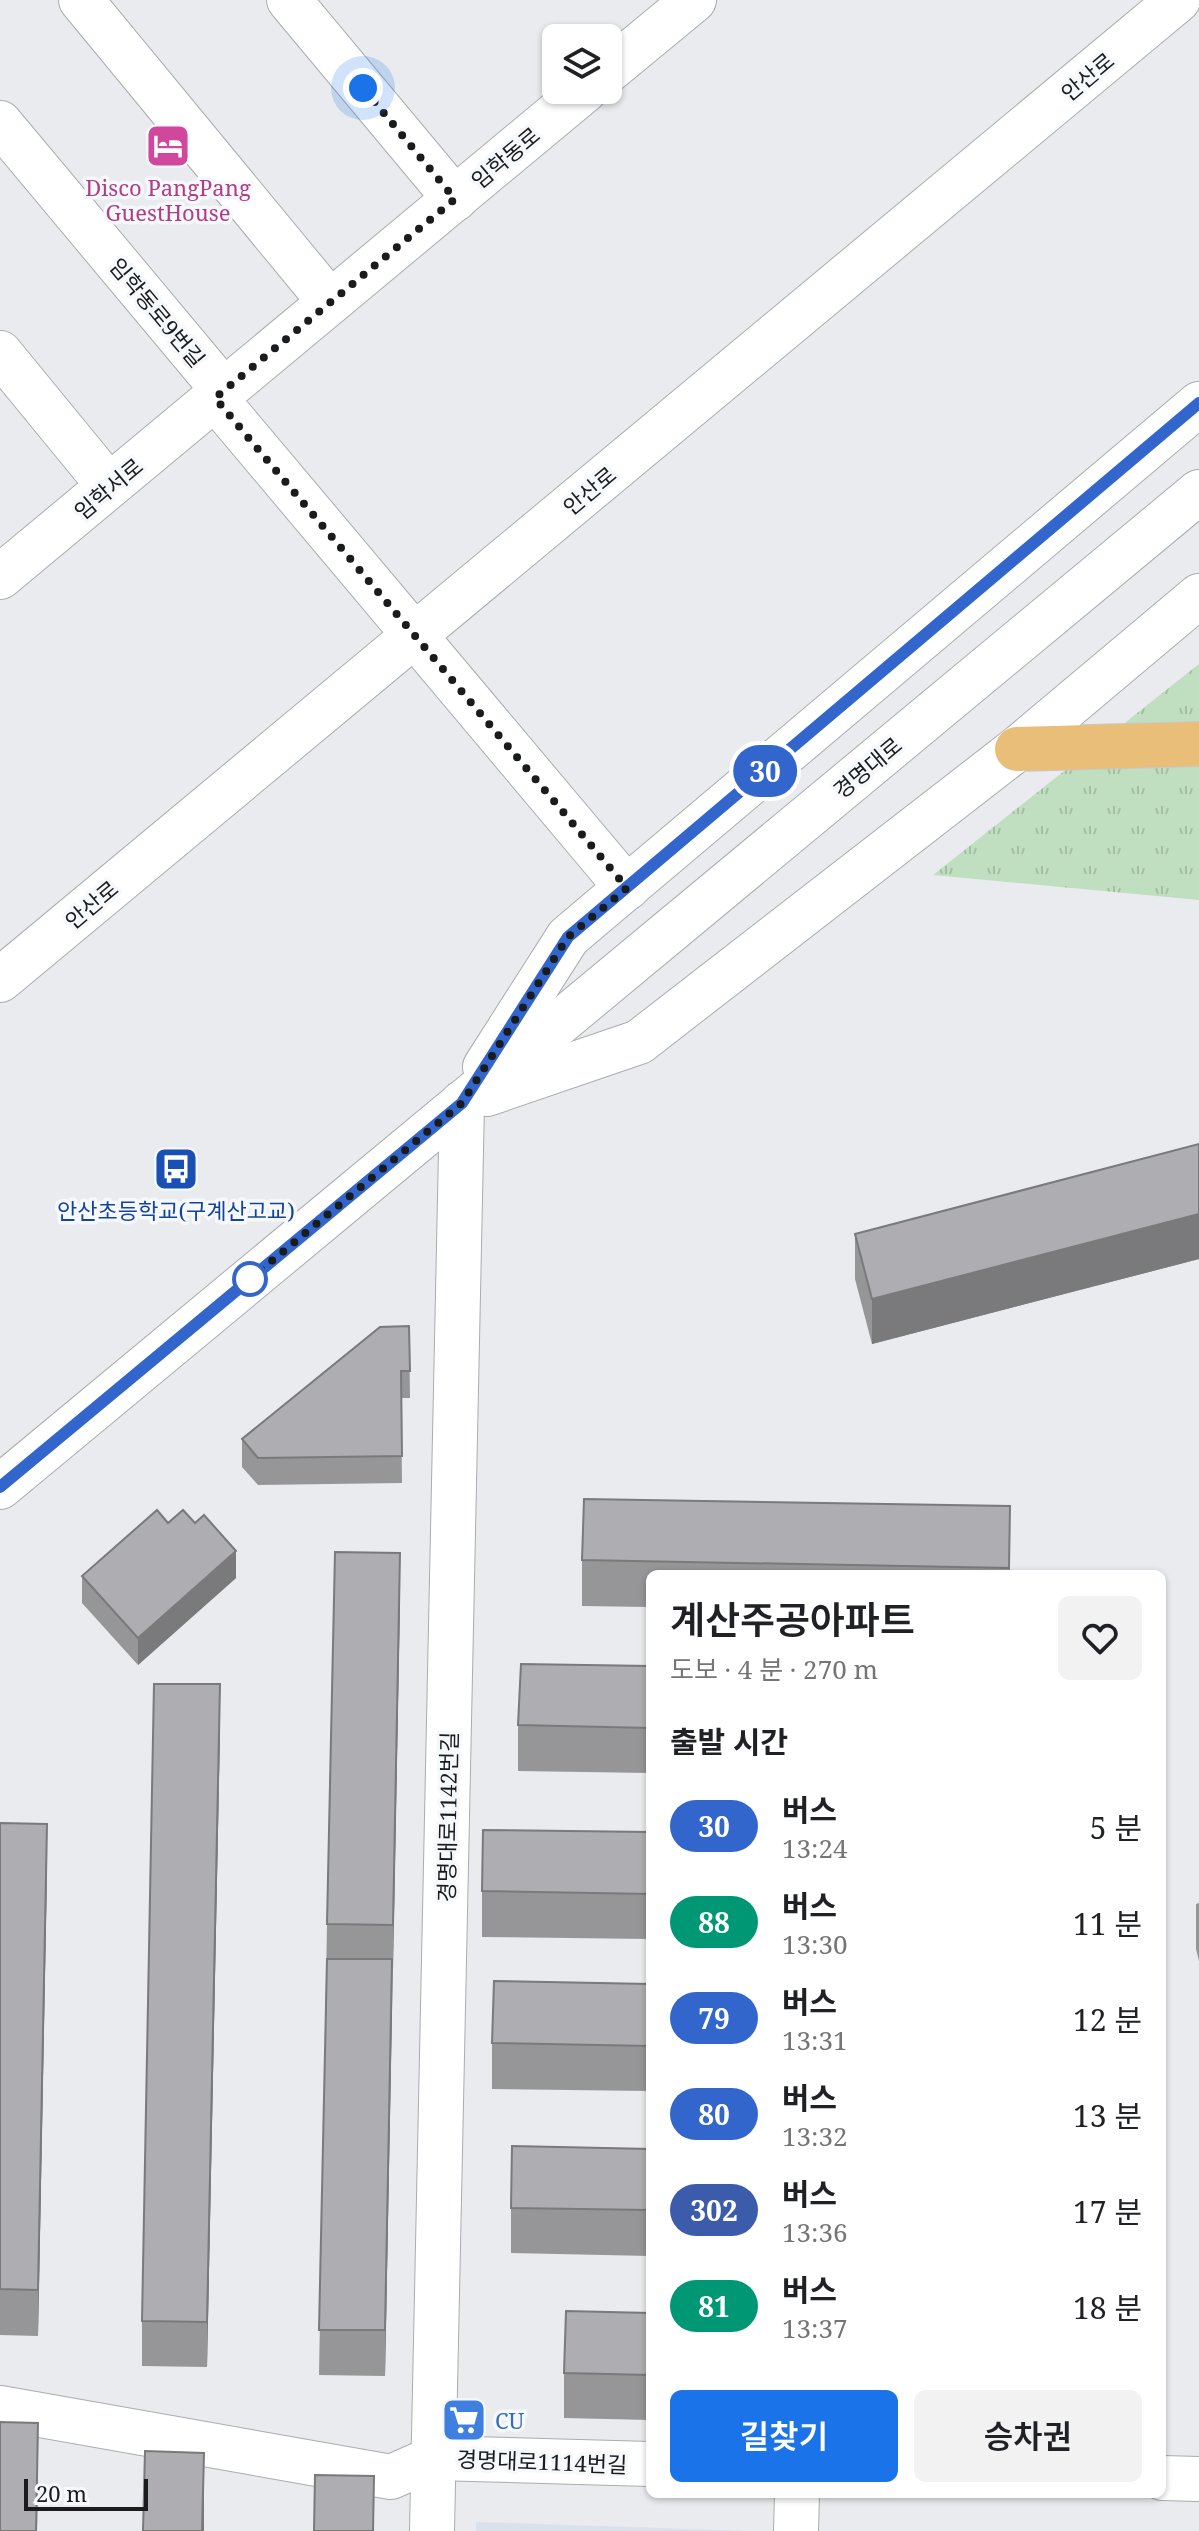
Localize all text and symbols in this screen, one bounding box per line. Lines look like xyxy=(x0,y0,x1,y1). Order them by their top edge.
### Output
map controls xyxy=(542,24,622,104)
button: layers xyxy=(542,24,622,104)
street label: 안산로 xyxy=(1054,45,1120,107)
your location xyxy=(343,68,383,108)
street label: 임학동로 xyxy=(464,119,546,195)
hotel icon: Disco PangPang GuestHouse xyxy=(144,122,192,170)
place label: Disco PangPang GuestHouse xyxy=(85,172,251,227)
street label: 임학동로9번길 xyxy=(104,251,212,373)
street label: 임학서로 xyxy=(67,450,149,526)
street label: 안산로 xyxy=(556,459,622,521)
street label: 경명대로 xyxy=(826,729,908,805)
line badge: 30 xyxy=(729,745,801,797)
text: 30 xyxy=(749,752,781,790)
street label: 안산로 xyxy=(58,873,124,935)
bus stop icon: 안산초등학교(구계산고교) xyxy=(152,1145,200,1193)
place label: 안산초등학교(구계산고교) xyxy=(57,1195,295,1225)
unlabelled marker xyxy=(233,1262,267,1296)
text: 계산주공아파트 xyxy=(670,1593,915,1645)
button: heart xyxy=(1058,1596,1142,1680)
text: 도보 · 4 분 · 270 m xyxy=(670,1651,878,1687)
text: 출발 시간 xyxy=(670,1721,788,1762)
street label: 경명대로1142번길 xyxy=(431,1731,463,1903)
text: 버스 xyxy=(782,1789,837,1830)
text: 30 xyxy=(698,1807,730,1845)
text: 5 분 xyxy=(1090,1807,1142,1848)
text: 13:24 xyxy=(782,1830,848,1866)
text: 버스 xyxy=(782,1885,837,1926)
text: 88 xyxy=(698,1903,730,1941)
text: 11 분 xyxy=(1073,1903,1142,1944)
text: 13:30 xyxy=(782,1926,848,1962)
text: 버스 xyxy=(782,1981,837,2022)
text: 79 xyxy=(698,1999,730,2037)
text: 12 분 xyxy=(1073,1999,1142,2040)
text: 13:31 xyxy=(782,2022,848,2058)
text: 버스 xyxy=(782,2077,837,2118)
text: 80 xyxy=(698,2095,730,2133)
text: 13 분 xyxy=(1073,2095,1142,2136)
text: 13:32 xyxy=(782,2118,848,2154)
text: 버스 xyxy=(782,2173,837,2214)
text: 302 xyxy=(690,2191,738,2229)
text: 17 분 xyxy=(1073,2191,1142,2232)
text: 13:36 xyxy=(782,2214,848,2250)
text: 버스 xyxy=(782,2269,837,2310)
text: 81 xyxy=(698,2287,730,2325)
text: 18 분 xyxy=(1073,2287,1142,2328)
text: 13:37 xyxy=(782,2310,848,2346)
button: 길찾기 xyxy=(670,2390,898,2482)
button: 승차권 xyxy=(914,2390,1142,2482)
supermarket icon: CU xyxy=(440,2396,488,2444)
place label: CU xyxy=(495,2405,525,2435)
street label: 경명대로1114번길 xyxy=(456,2443,628,2479)
scale bar xyxy=(24,2475,148,2511)
text: 20 m xyxy=(36,2478,87,2508)

